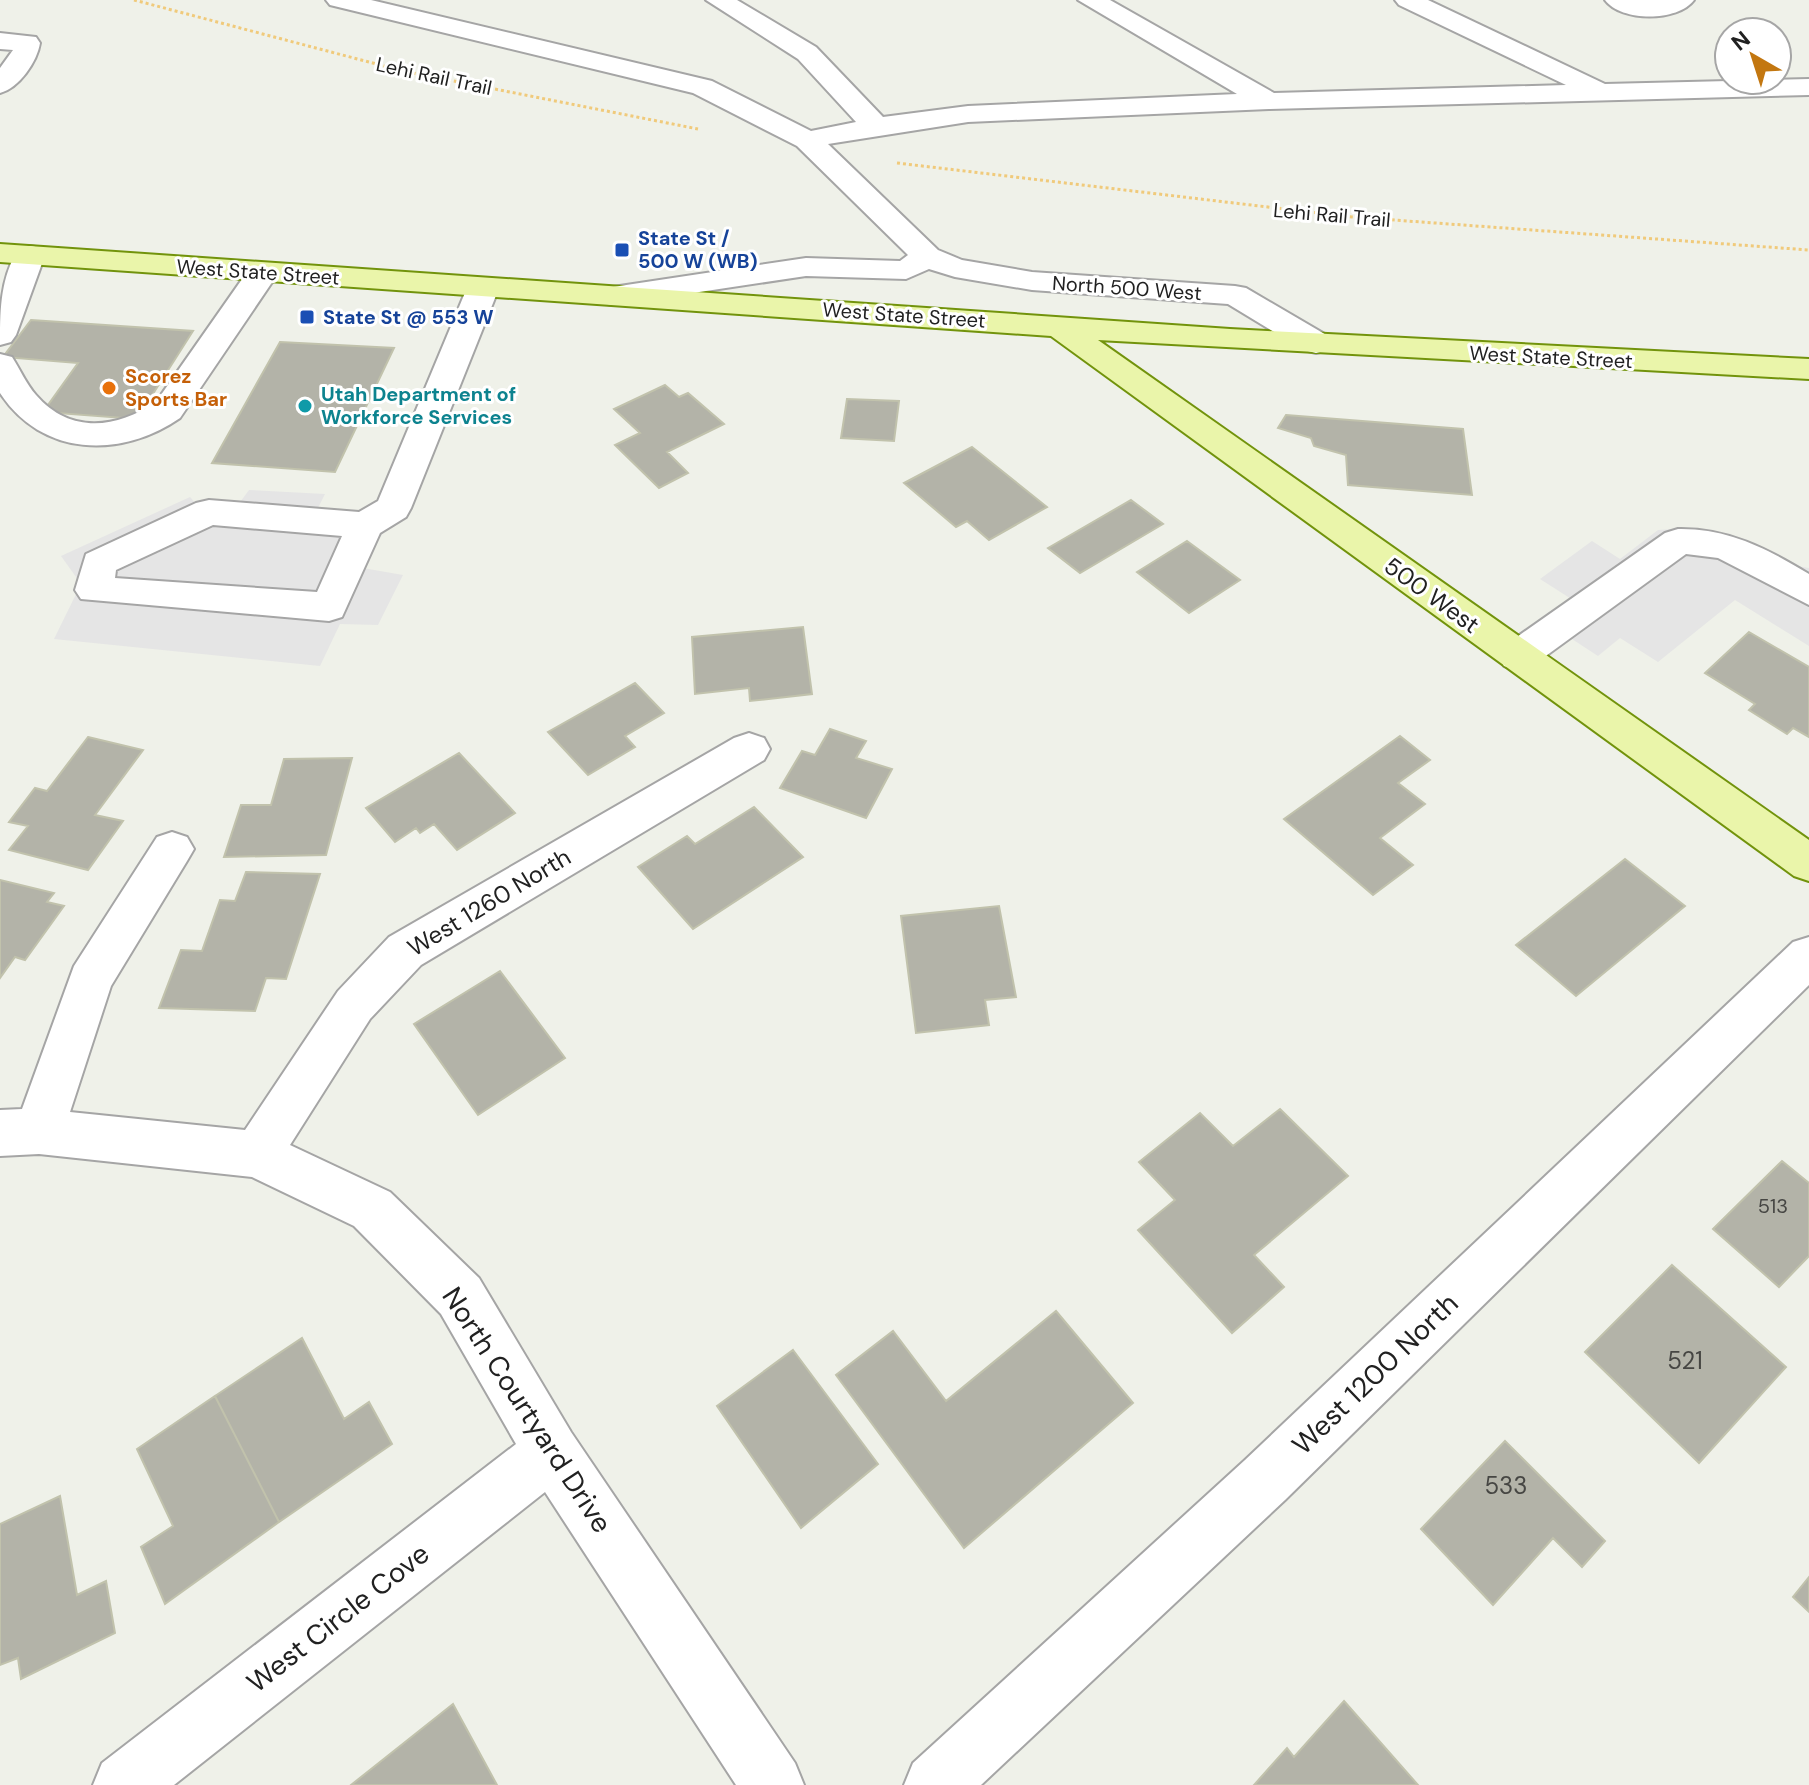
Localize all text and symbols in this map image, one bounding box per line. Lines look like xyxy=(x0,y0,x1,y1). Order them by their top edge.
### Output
north arrow xyxy=(1713,16,1793,96)
text: N xyxy=(1725,25,1756,57)
street label: Lehi Rail Trail xyxy=(374,51,494,101)
street label: Lehi Rail Trail xyxy=(1272,197,1392,233)
place label: State St / 500 W (WB) xyxy=(638,225,758,274)
marker: State St / 500 W (WB) xyxy=(613,241,631,259)
street label: West State Street xyxy=(176,253,341,291)
street label: North 500 West xyxy=(1051,270,1203,306)
street label: West State Street xyxy=(822,296,987,334)
place label: State St @ 553 W xyxy=(323,304,494,330)
marker: State St @ 553 W xyxy=(298,308,316,326)
street label: West State Street xyxy=(1469,340,1633,374)
place label: Scorez Sports Bar xyxy=(125,363,227,412)
marker: Scorez Sports Bar xyxy=(100,379,118,397)
place label: Utah Department of Workforce Services xyxy=(321,381,516,430)
marker: Utah Department of Workforce Services xyxy=(296,397,314,415)
street label: 500 West xyxy=(1378,550,1486,640)
street label: West 1260 North xyxy=(402,841,576,963)
house number: 513 xyxy=(1758,1193,1788,1219)
street label: North Courtyard Drive xyxy=(434,1280,620,1540)
street label: West 1200 North xyxy=(1284,1285,1466,1463)
house number: 521 xyxy=(1667,1345,1703,1376)
house number: 533 xyxy=(1484,1470,1528,1501)
street label: West Circle Cove xyxy=(239,1535,437,1701)

